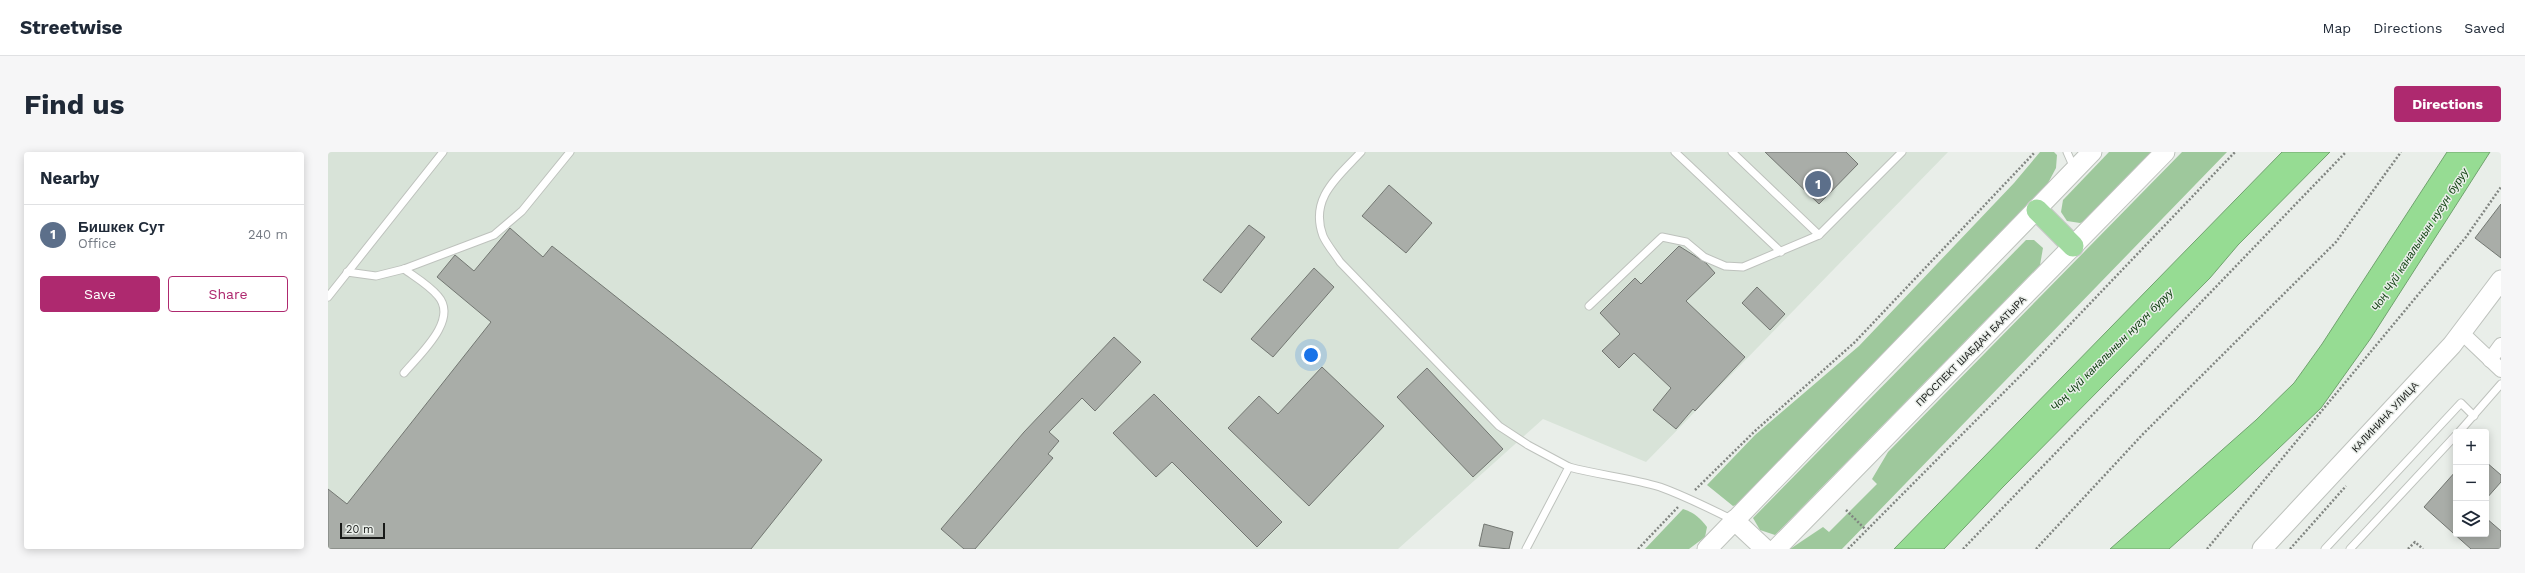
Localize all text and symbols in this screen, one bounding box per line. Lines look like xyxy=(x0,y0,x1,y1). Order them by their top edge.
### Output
text: Streetwise xyxy=(20,16,123,39)
text: Map xyxy=(2323,20,2351,36)
text: Directions xyxy=(2373,20,2442,36)
text: Saved xyxy=(2464,20,2505,36)
button: Directions xyxy=(2394,86,2501,122)
text: Find us xyxy=(24,88,124,121)
water label: Чоң Чүй каналынын нугун буруу xyxy=(2369,165,2472,314)
text: Nearby xyxy=(40,168,99,188)
pin: 1 xyxy=(1805,169,1831,199)
text: Бишкек Сут xyxy=(78,218,165,236)
text: 1 xyxy=(50,227,56,242)
text: 240 m xyxy=(248,227,288,242)
text: Office xyxy=(78,236,116,251)
button: Save xyxy=(40,276,160,312)
button: Share xyxy=(168,276,288,312)
water label: Чоң Чүй каналынын нугун буруу xyxy=(2048,285,2177,414)
street label: ПРОСПЕКТ ШАБДАН БААТЫРА xyxy=(1914,294,2028,408)
your location xyxy=(1301,345,1321,365)
street label: КАЛИНИНА УЛИЦА xyxy=(2350,379,2421,454)
map controls xyxy=(2453,429,2489,537)
button: + xyxy=(2453,429,2489,465)
button: − xyxy=(2453,465,2489,501)
button: layers xyxy=(2453,501,2489,537)
scale bar xyxy=(340,521,385,540)
text: 20 m xyxy=(346,523,374,536)

